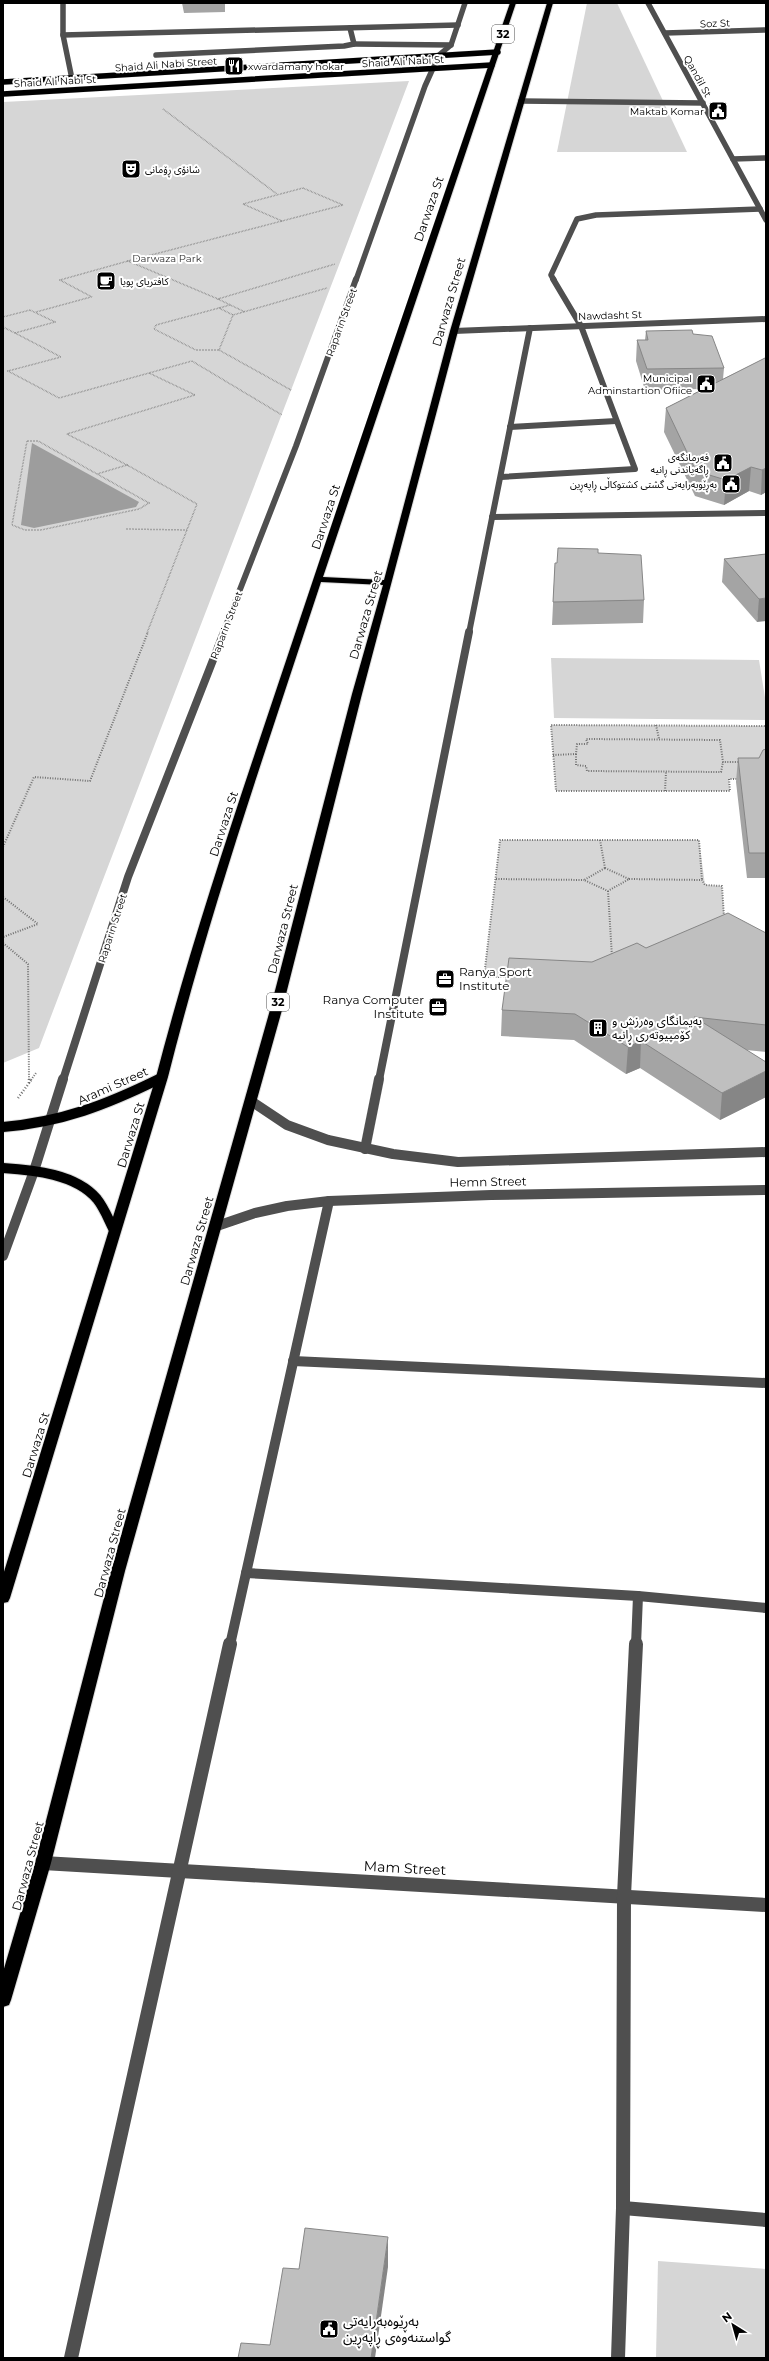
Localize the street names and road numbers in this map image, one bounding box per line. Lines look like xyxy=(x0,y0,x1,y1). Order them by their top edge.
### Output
street label: Soz St xyxy=(700,16,730,31)
road number: 32 xyxy=(492,25,514,43)
street label: Shaid Ali Nabi St xyxy=(362,53,445,70)
street label: Qandil St xyxy=(681,53,714,100)
street label: Shaid Ali Nabi Street xyxy=(114,54,218,75)
street label: Shaid Ali Nabi St xyxy=(14,73,97,90)
street label: Darwaza St xyxy=(410,174,447,243)
street label: Darwaza Street xyxy=(429,255,468,348)
street label: Raparin Street xyxy=(323,286,360,358)
street label: Nawdasht St xyxy=(578,308,642,323)
street label: Darwaza St xyxy=(308,482,343,551)
street label: Darwaza Street xyxy=(346,568,385,661)
street label: Raparin Street xyxy=(208,589,245,661)
street label: Darwaza St xyxy=(206,789,241,858)
street label: Darwaza Street xyxy=(264,882,301,975)
street label: Raparin Street xyxy=(95,892,130,964)
road number: 32 xyxy=(267,993,289,1011)
street label: Arami Street xyxy=(75,1063,150,1108)
street label: Darwaza St xyxy=(113,1100,148,1170)
street label: Hemn Street xyxy=(449,1173,527,1190)
street label: Darwaza Street xyxy=(177,1194,216,1287)
street label: Darwaza St xyxy=(18,1410,53,1480)
street label: Darwaza Street xyxy=(90,1506,129,1599)
street label: Darwaza Street xyxy=(8,1819,47,1912)
street label: Mam Street xyxy=(363,1857,447,1879)

